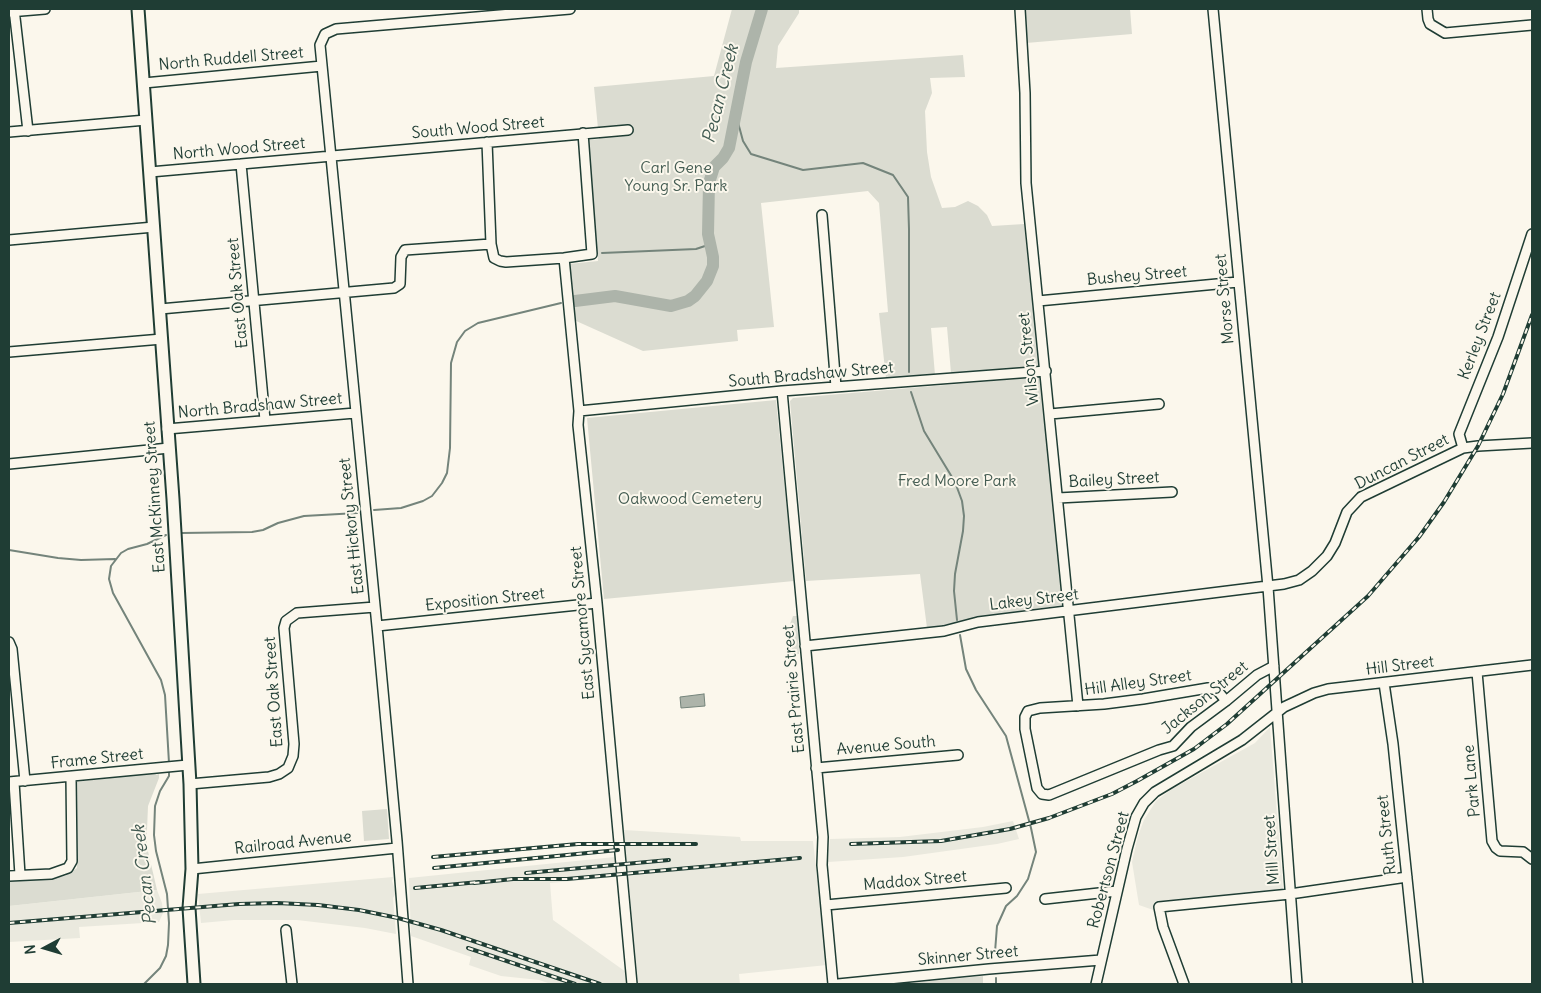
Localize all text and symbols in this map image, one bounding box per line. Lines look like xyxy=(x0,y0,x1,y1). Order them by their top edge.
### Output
water label: Pecan Creek xyxy=(698,42,744,146)
street label: North Ruddell Street xyxy=(158,43,304,75)
street label: South Wood Street xyxy=(411,113,545,143)
street label: North Wood Street xyxy=(172,134,306,164)
park label: Carl Gene Young Sr. Park xyxy=(625,158,727,196)
street label: East Oak Street xyxy=(224,237,252,349)
street label: Morse Street xyxy=(1211,253,1239,345)
street label: Bushey Street xyxy=(1086,262,1188,290)
street label: Kerley Street xyxy=(1454,289,1506,383)
street label: Wilson Street xyxy=(1015,311,1043,407)
street label: South Bradshaw Street xyxy=(728,358,894,392)
street label: North Bradshaw Street xyxy=(177,389,343,423)
street label: East McKinney Street xyxy=(140,421,170,573)
street label: Duncan Street xyxy=(1352,430,1452,494)
street label: East Hickory Street xyxy=(335,457,369,595)
street label: Bailey Street xyxy=(1068,468,1160,492)
park label: Fred Moore Park xyxy=(898,471,1016,491)
park label: Oakwood Cemetery xyxy=(618,489,762,509)
street label: East Sycamore Street xyxy=(567,545,599,701)
street label: Exposition Street xyxy=(424,584,546,616)
street label: Lakey Street xyxy=(988,585,1080,615)
street label: East Prairie Street xyxy=(779,624,809,754)
street label: East Oak Street xyxy=(261,636,287,748)
street label: Hill Street xyxy=(1365,652,1435,680)
street label: Jackson Street xyxy=(1158,657,1252,739)
street label: Hill Alley Street xyxy=(1083,666,1193,700)
street label: Avenue South xyxy=(836,732,936,760)
street label: Park Lane xyxy=(1459,744,1485,818)
street label: Frame Street xyxy=(50,745,144,773)
street label: Ruth Street xyxy=(1373,794,1401,876)
street label: Robertson Street xyxy=(1084,809,1134,931)
street label: Mill Street xyxy=(1260,814,1284,886)
water label: Pecan Creek xyxy=(128,824,162,926)
street label: Railroad Avenue xyxy=(233,827,353,859)
street label: Maddox Street xyxy=(862,867,968,895)
north arrow xyxy=(20,923,70,973)
street label: Skinner Street xyxy=(917,942,1019,970)
text: N xyxy=(21,944,40,955)

